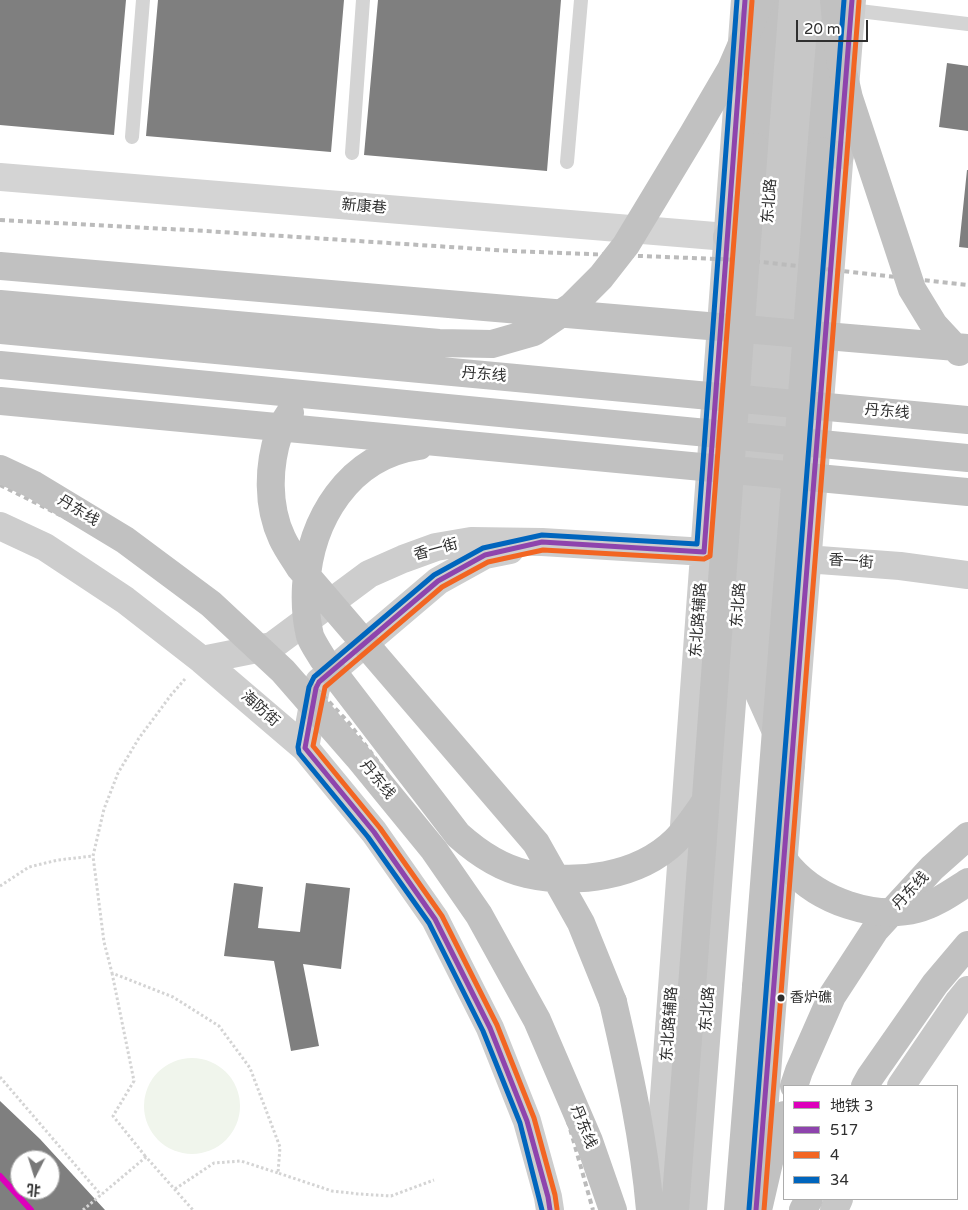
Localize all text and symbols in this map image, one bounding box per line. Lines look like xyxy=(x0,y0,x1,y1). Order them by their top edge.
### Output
scale bar xyxy=(798,10,870,42)
text: 20 m xyxy=(804,20,841,38)
street label: 东北路 xyxy=(759,178,781,224)
street label: 新康巷 xyxy=(341,196,387,218)
street label: 丹东线 xyxy=(461,364,507,386)
street label: 丹东线 xyxy=(864,401,910,423)
street label: 丹东线 xyxy=(54,492,102,530)
street label: 香一街 xyxy=(412,535,460,565)
street label: 香一街 xyxy=(828,551,874,573)
street label: 东北路辅路 xyxy=(687,582,711,658)
street label: 东北路 xyxy=(728,582,750,628)
street label: 海防街 xyxy=(237,687,283,731)
street label: 丹东线 xyxy=(356,757,398,803)
street label: 丹东线 xyxy=(889,868,933,914)
street label: 东北路辅路 xyxy=(658,986,682,1062)
street label: 东北路 xyxy=(697,986,719,1032)
place label: 香炉礁 xyxy=(790,990,832,1006)
marker: 香炉礁 xyxy=(776,993,786,1003)
legend xyxy=(783,1085,958,1200)
text: 地铁 3 xyxy=(830,1097,873,1115)
street label: 丹东线 xyxy=(566,1103,600,1151)
text: 517 xyxy=(830,1121,858,1139)
text: 4 xyxy=(830,1146,839,1164)
north arrow xyxy=(10,1150,60,1200)
text: 34 xyxy=(830,1171,849,1189)
text: 北 xyxy=(26,1180,41,1199)

